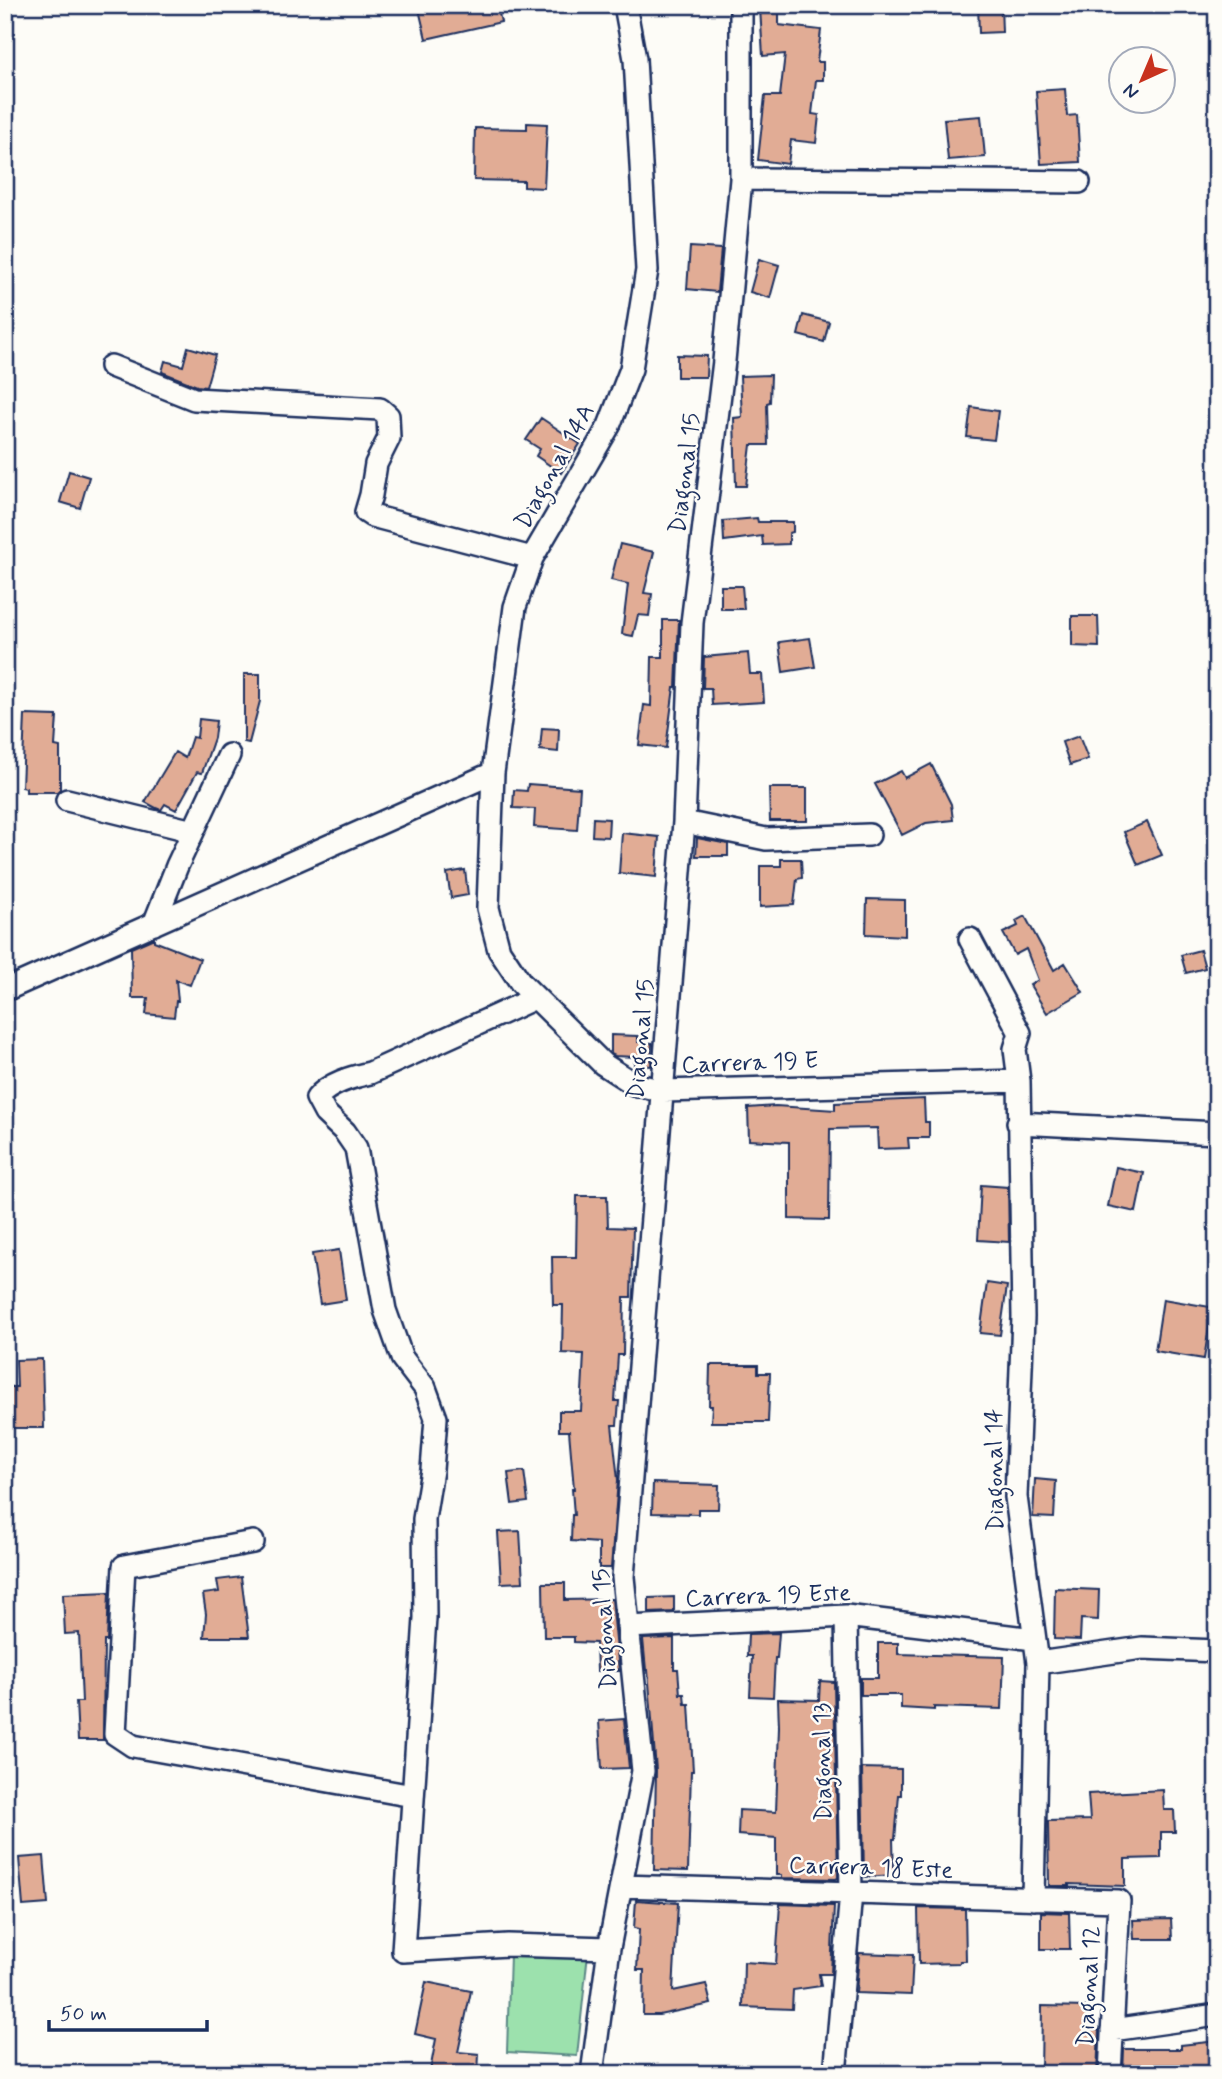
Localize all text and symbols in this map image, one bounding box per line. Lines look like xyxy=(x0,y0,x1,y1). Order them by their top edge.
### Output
north arrow xyxy=(1106,46,1176,116)
text: N xyxy=(1118,78,1144,105)
street label: Diagonal 14A xyxy=(508,399,605,536)
street label: Diagonal 15 xyxy=(663,411,711,535)
street label: Diagonal 15 xyxy=(621,978,665,1101)
street label: Carrera 19 E xyxy=(681,1046,819,1081)
street label: Diagonal 14 xyxy=(979,1408,1015,1532)
street label: Diagonal 15 xyxy=(586,1567,628,1690)
street label: Carrera 19 Este xyxy=(685,1578,852,1615)
street label: Diagonal 13 xyxy=(807,1702,843,1821)
street label: Carrera 18 Este xyxy=(788,1850,954,1887)
street label: Diagonal 12 xyxy=(1071,1925,1111,2047)
scale bar xyxy=(49,1988,206,2032)
text: 50 m xyxy=(60,2000,107,2028)

